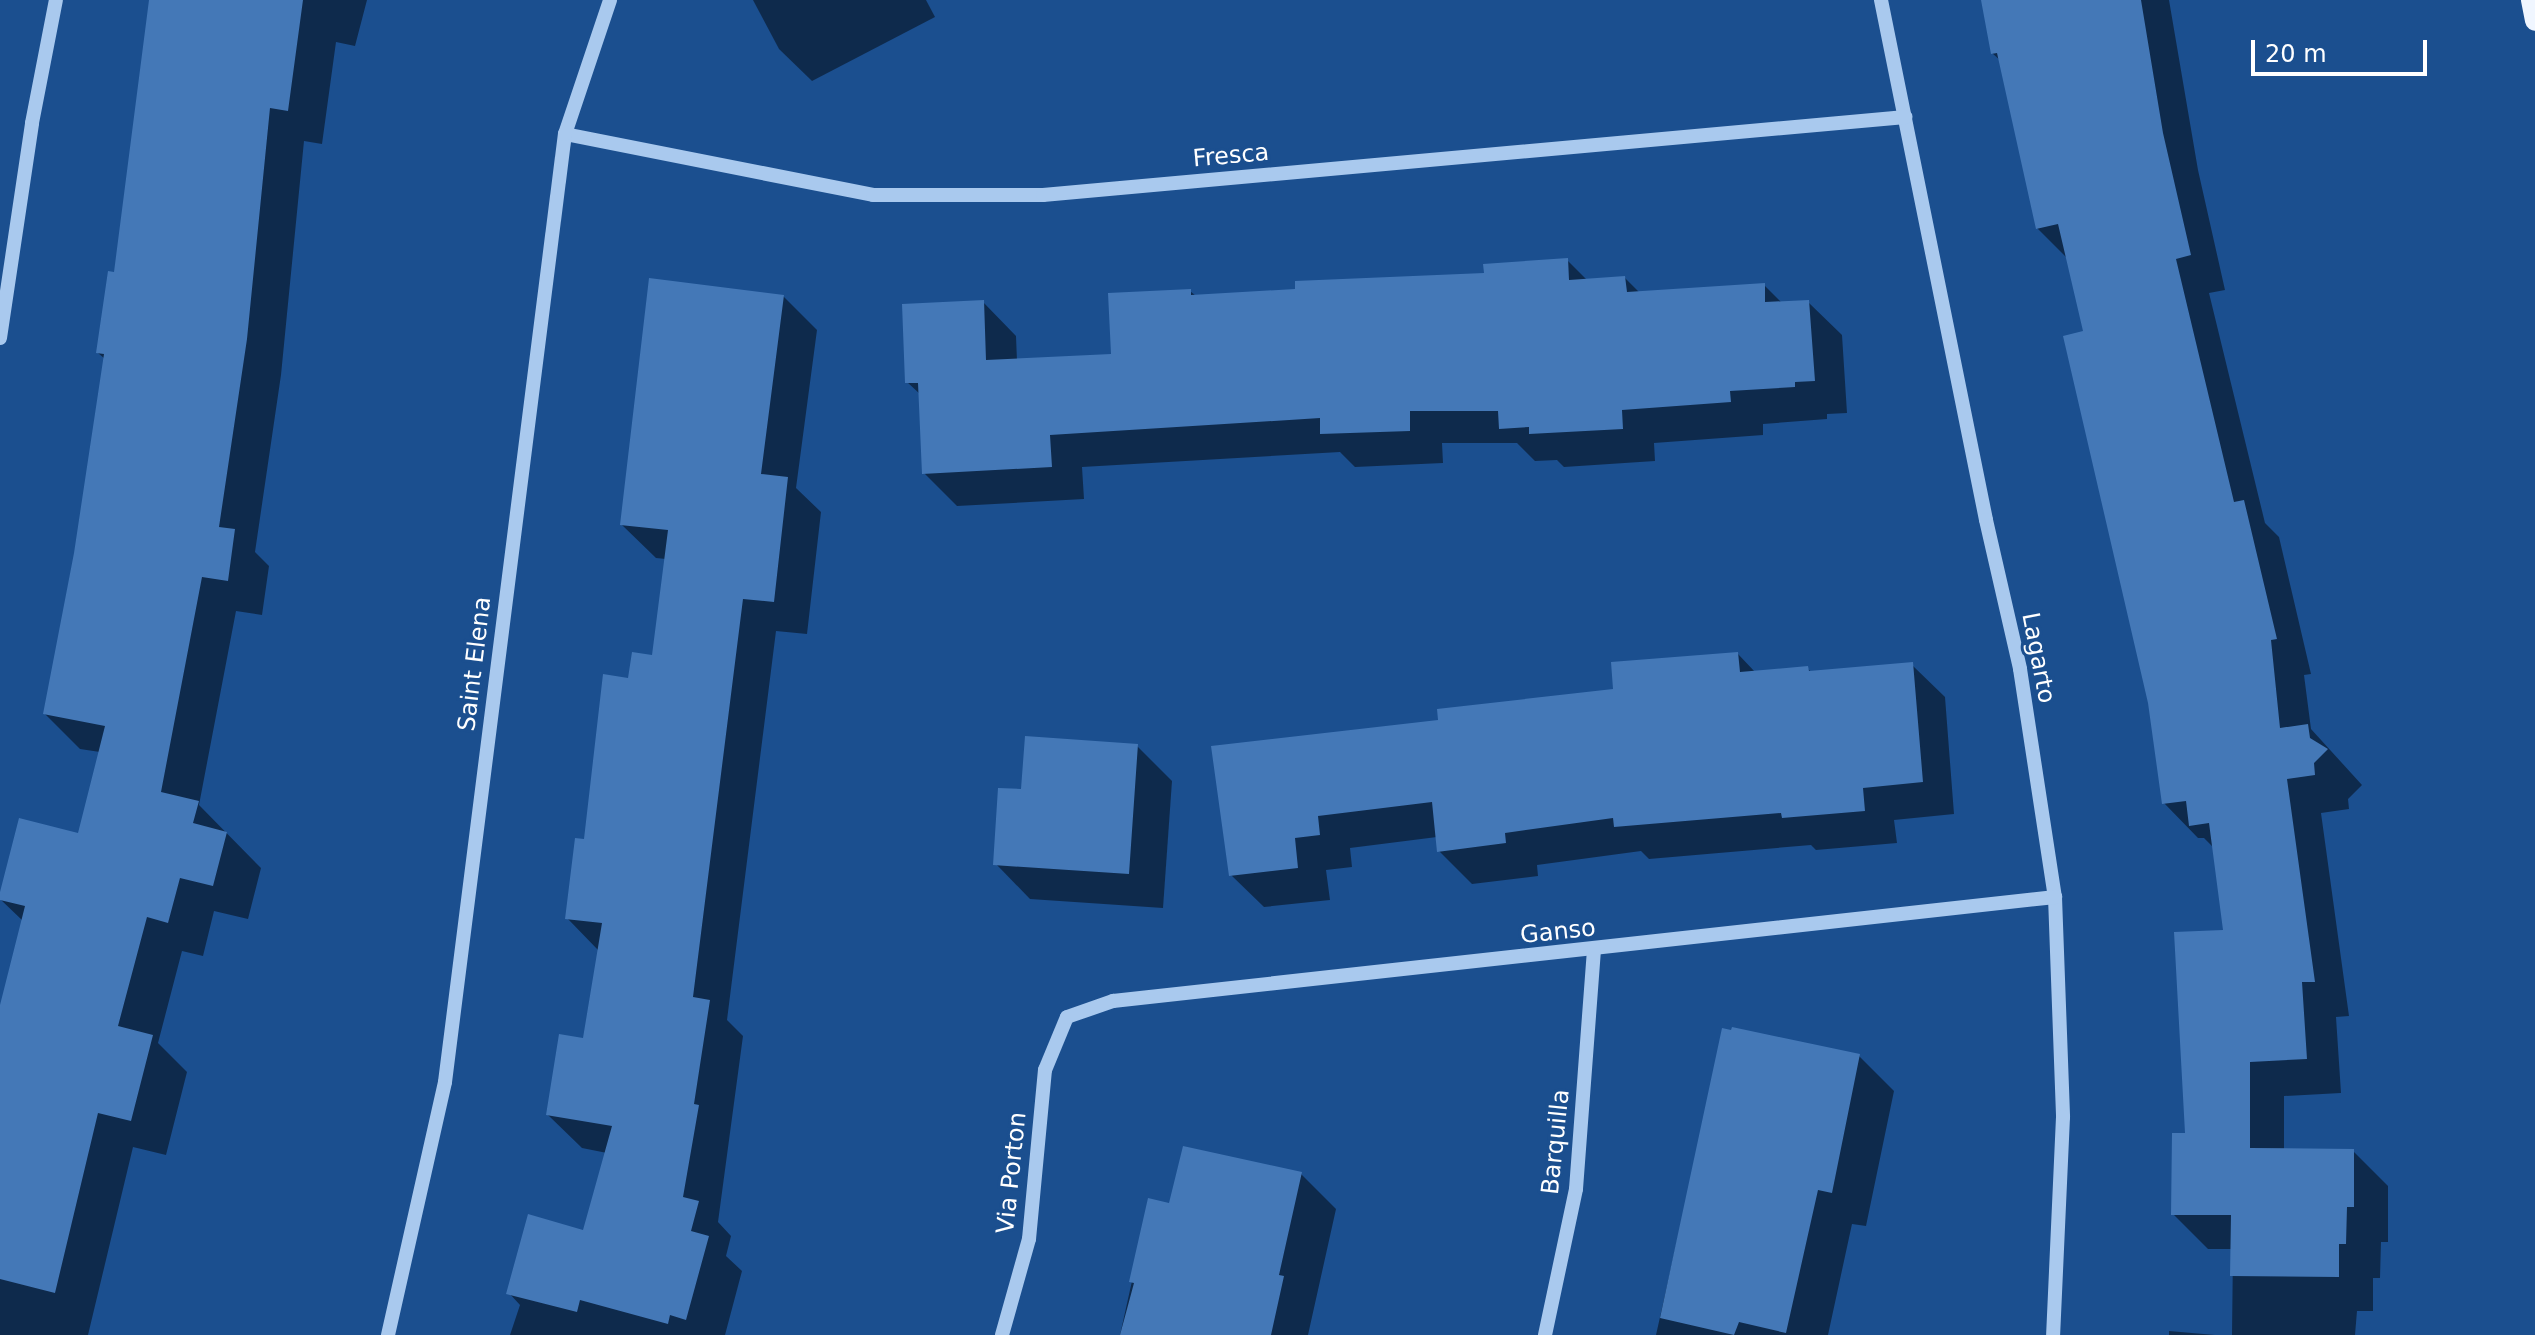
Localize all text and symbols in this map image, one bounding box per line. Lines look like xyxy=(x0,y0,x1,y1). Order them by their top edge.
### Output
scale bar xyxy=(2255,24,2431,74)
text: 20 m xyxy=(2265,40,2327,68)
street label: Fresca xyxy=(1192,138,1270,174)
street label: Saint Elena xyxy=(452,595,498,733)
street label: Lagarto xyxy=(2015,610,2061,706)
street label: Ganso xyxy=(1519,914,1597,950)
street label: Barquilla xyxy=(1536,1088,1576,1196)
street label: Via Porton xyxy=(991,1111,1033,1235)

